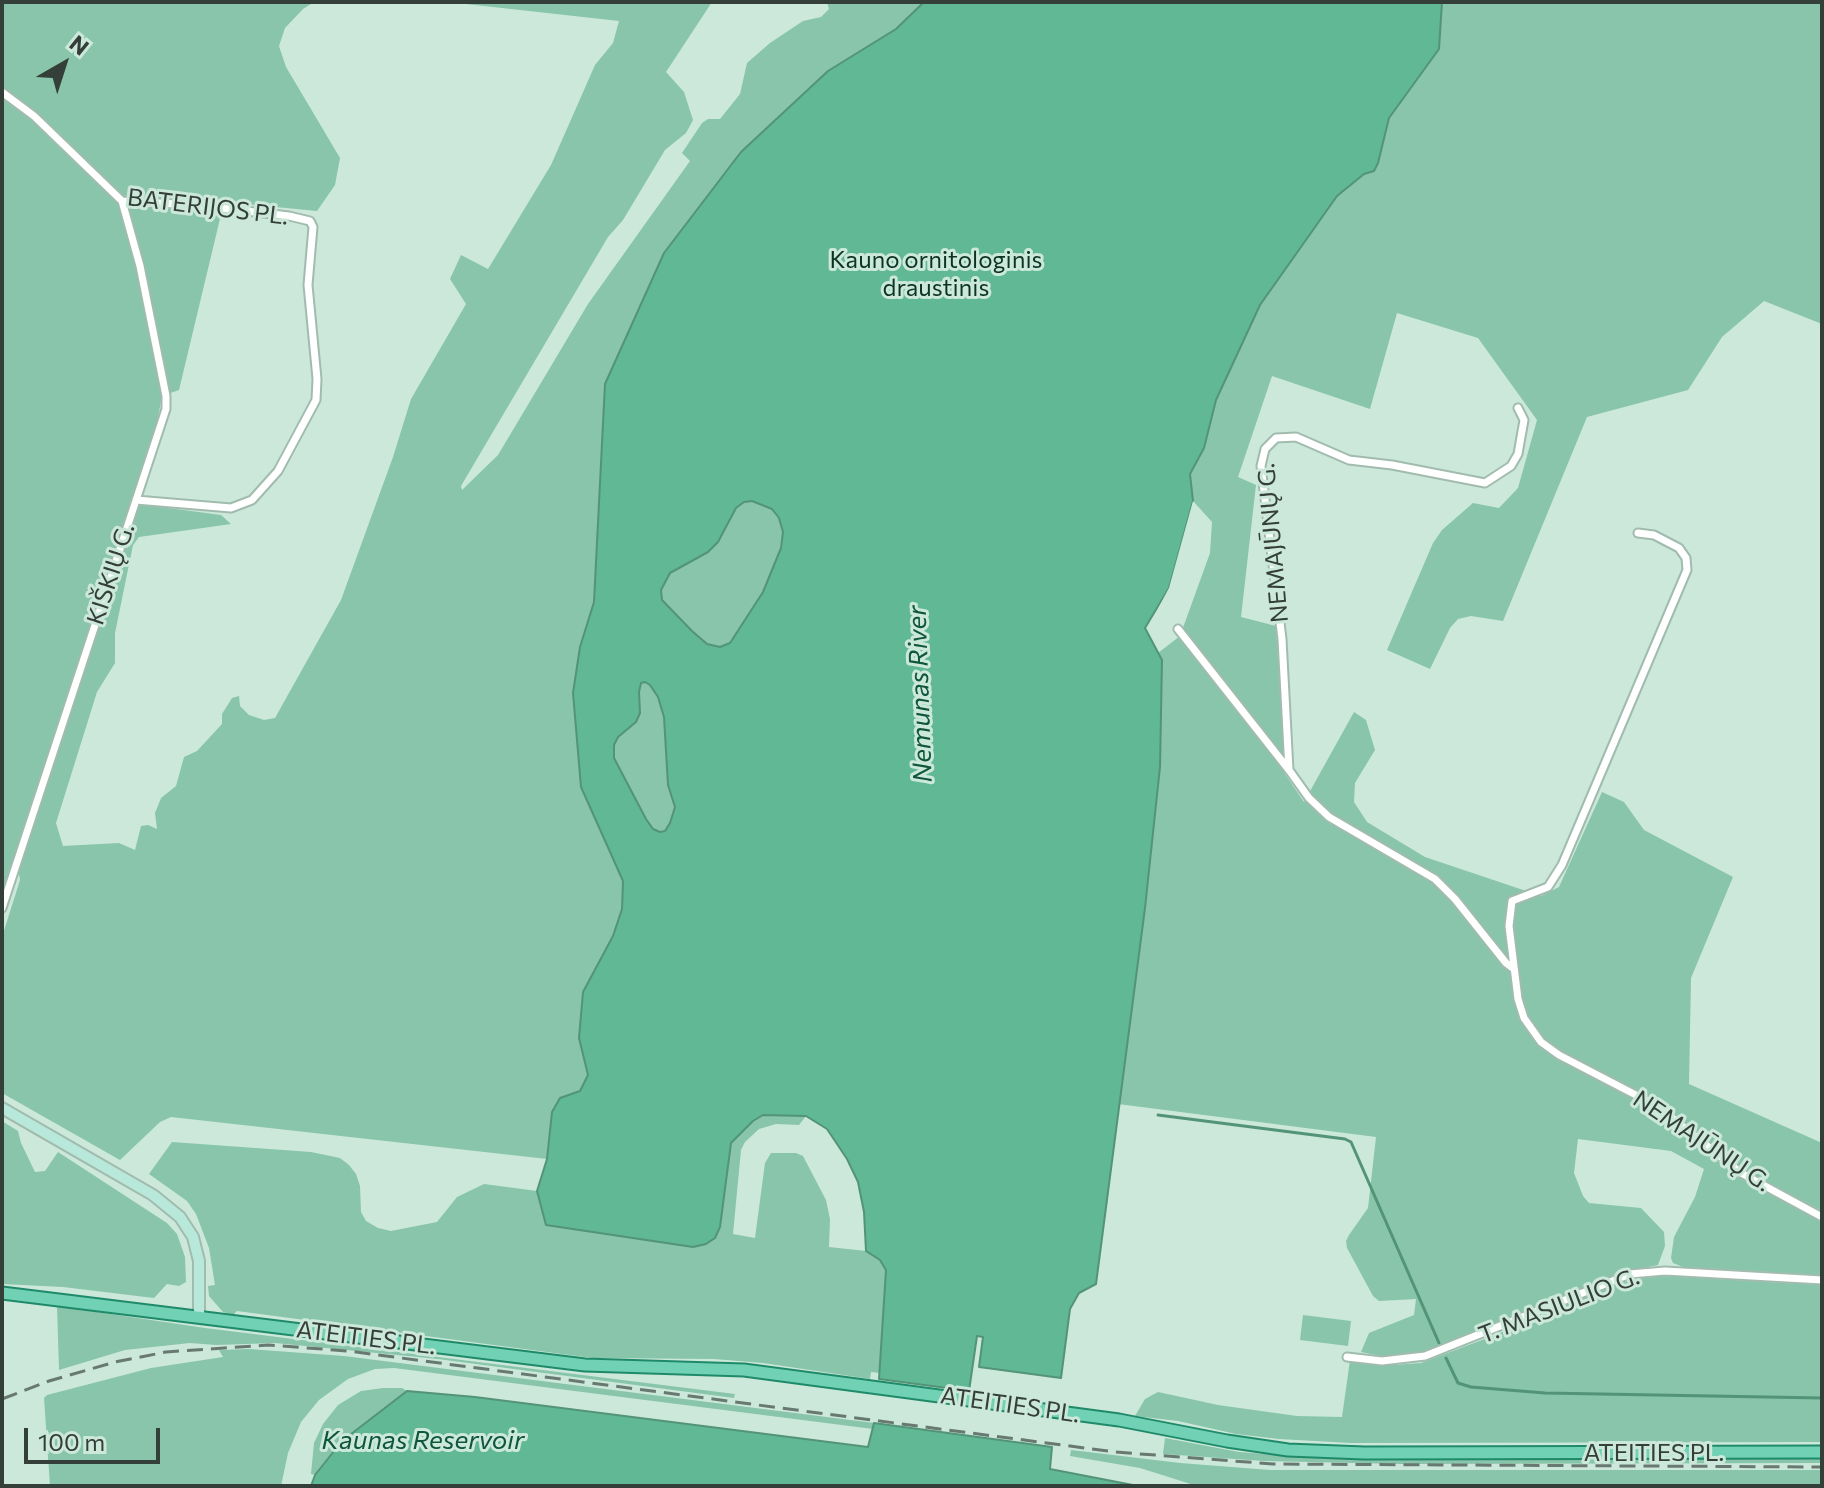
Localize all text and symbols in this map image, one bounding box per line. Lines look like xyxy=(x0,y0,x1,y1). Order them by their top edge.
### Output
north arrow xyxy=(24,24,104,104)
text: N xyxy=(65,29,94,61)
street label: BATERIJOS PL. xyxy=(126,183,290,231)
park label: Kauno ornitologinis draustinis xyxy=(829,246,1043,302)
street label: NEMAJŪNŲ G. xyxy=(1252,462,1294,624)
street label: KIŠKIŲ G. xyxy=(81,520,141,628)
water label: Nemunas River xyxy=(901,605,939,783)
street label: NEMAJŪNŲ G. xyxy=(1628,1084,1776,1198)
street label: T. MASIULIO G. xyxy=(1475,1262,1643,1350)
street label: ATEITIES PL. xyxy=(295,1315,437,1361)
street label: ATEITIES PL. xyxy=(939,1381,1081,1429)
scale bar xyxy=(28,1412,164,1462)
water label: Kaunas Reservoir xyxy=(322,1424,524,1456)
text: 100 m xyxy=(38,1427,105,1456)
street label: ATEITIES PL. xyxy=(1584,1439,1724,1467)

